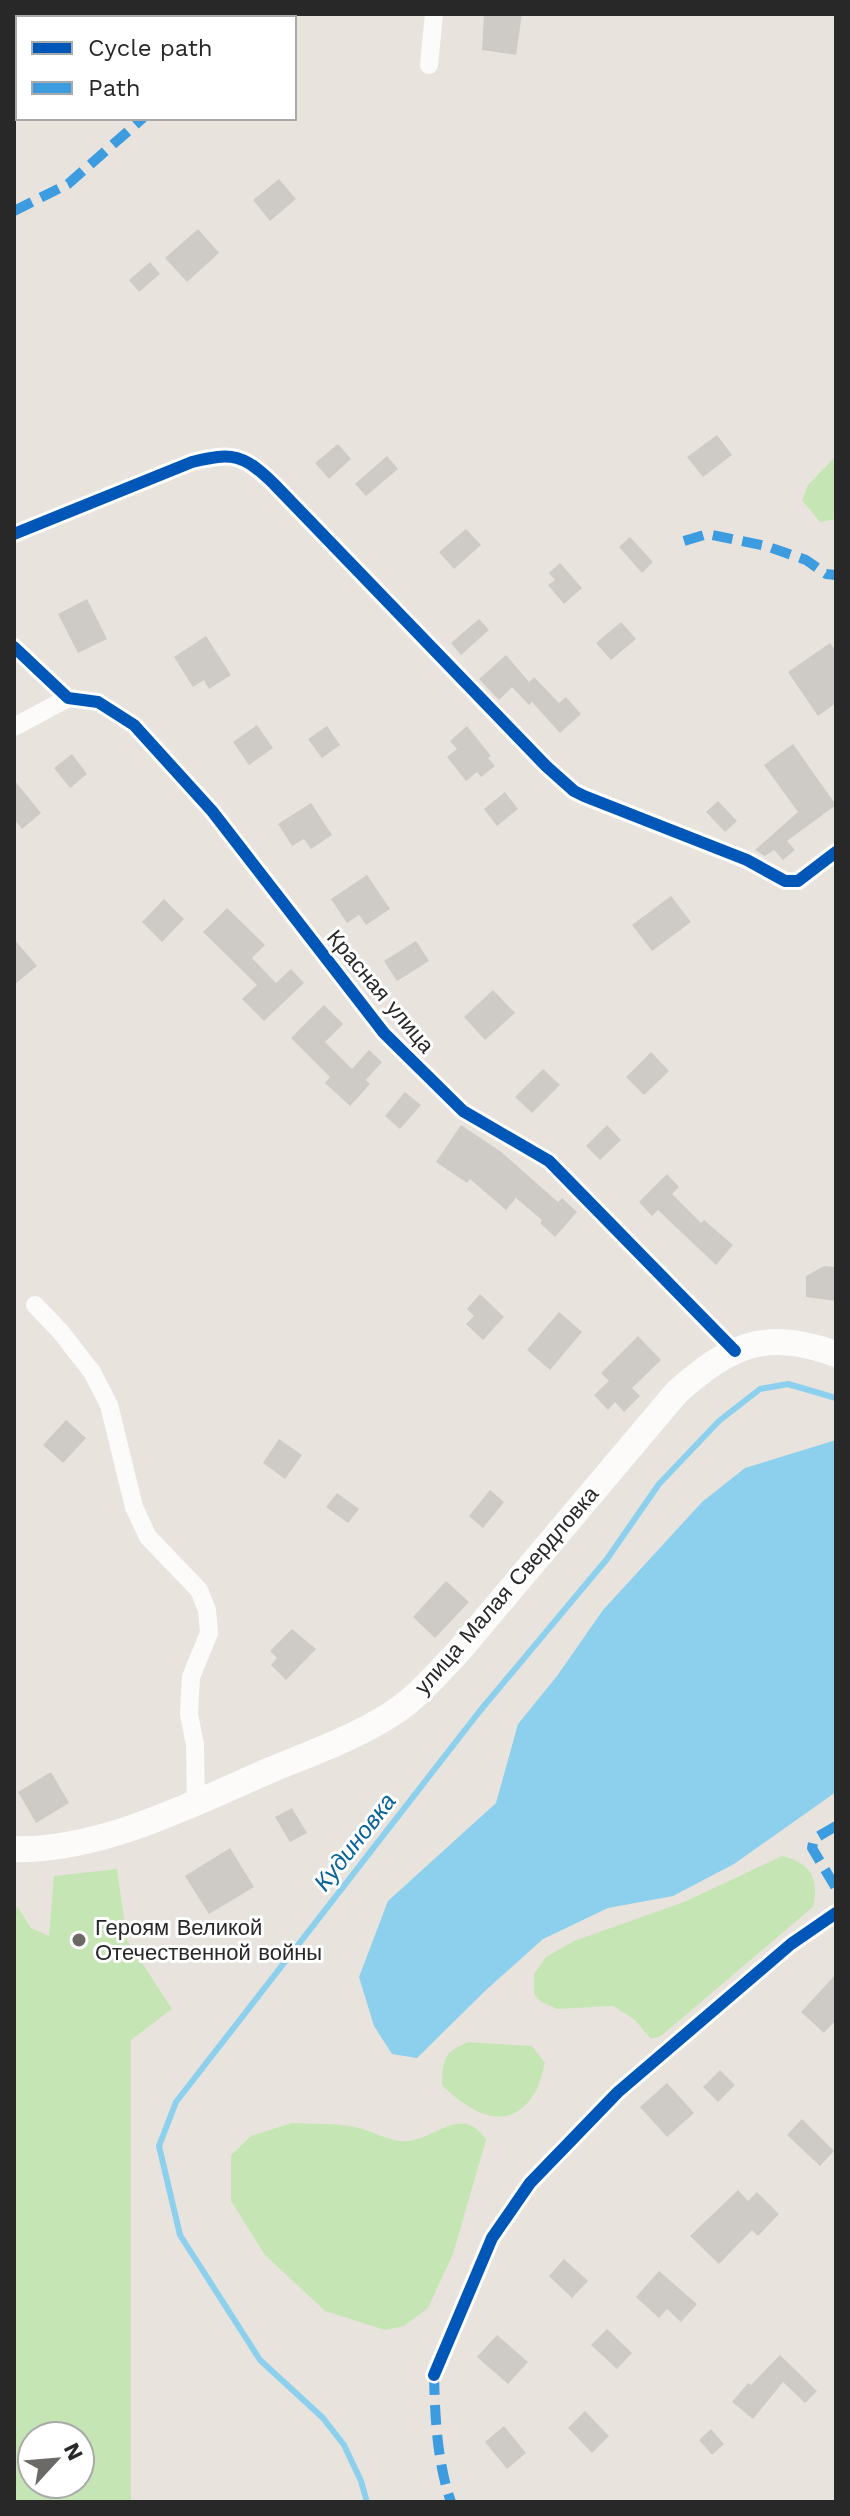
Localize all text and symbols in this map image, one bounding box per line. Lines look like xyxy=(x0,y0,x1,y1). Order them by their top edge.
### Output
legend xyxy=(16,16,296,120)
text: Cycle path xyxy=(88,34,213,62)
text: Path xyxy=(88,74,141,102)
street label: Красная улица xyxy=(322,925,440,1058)
street label: улица Малая Свердловка xyxy=(409,1481,604,1699)
water label: Кудиновка xyxy=(308,1788,402,1896)
place label: Героям Великой Отечественной войны xyxy=(95,1915,322,1965)
marker: Героям Великой Отечественной войны xyxy=(70,1931,88,1949)
north arrow xyxy=(16,2420,96,2500)
text: N xyxy=(59,2439,88,2464)

